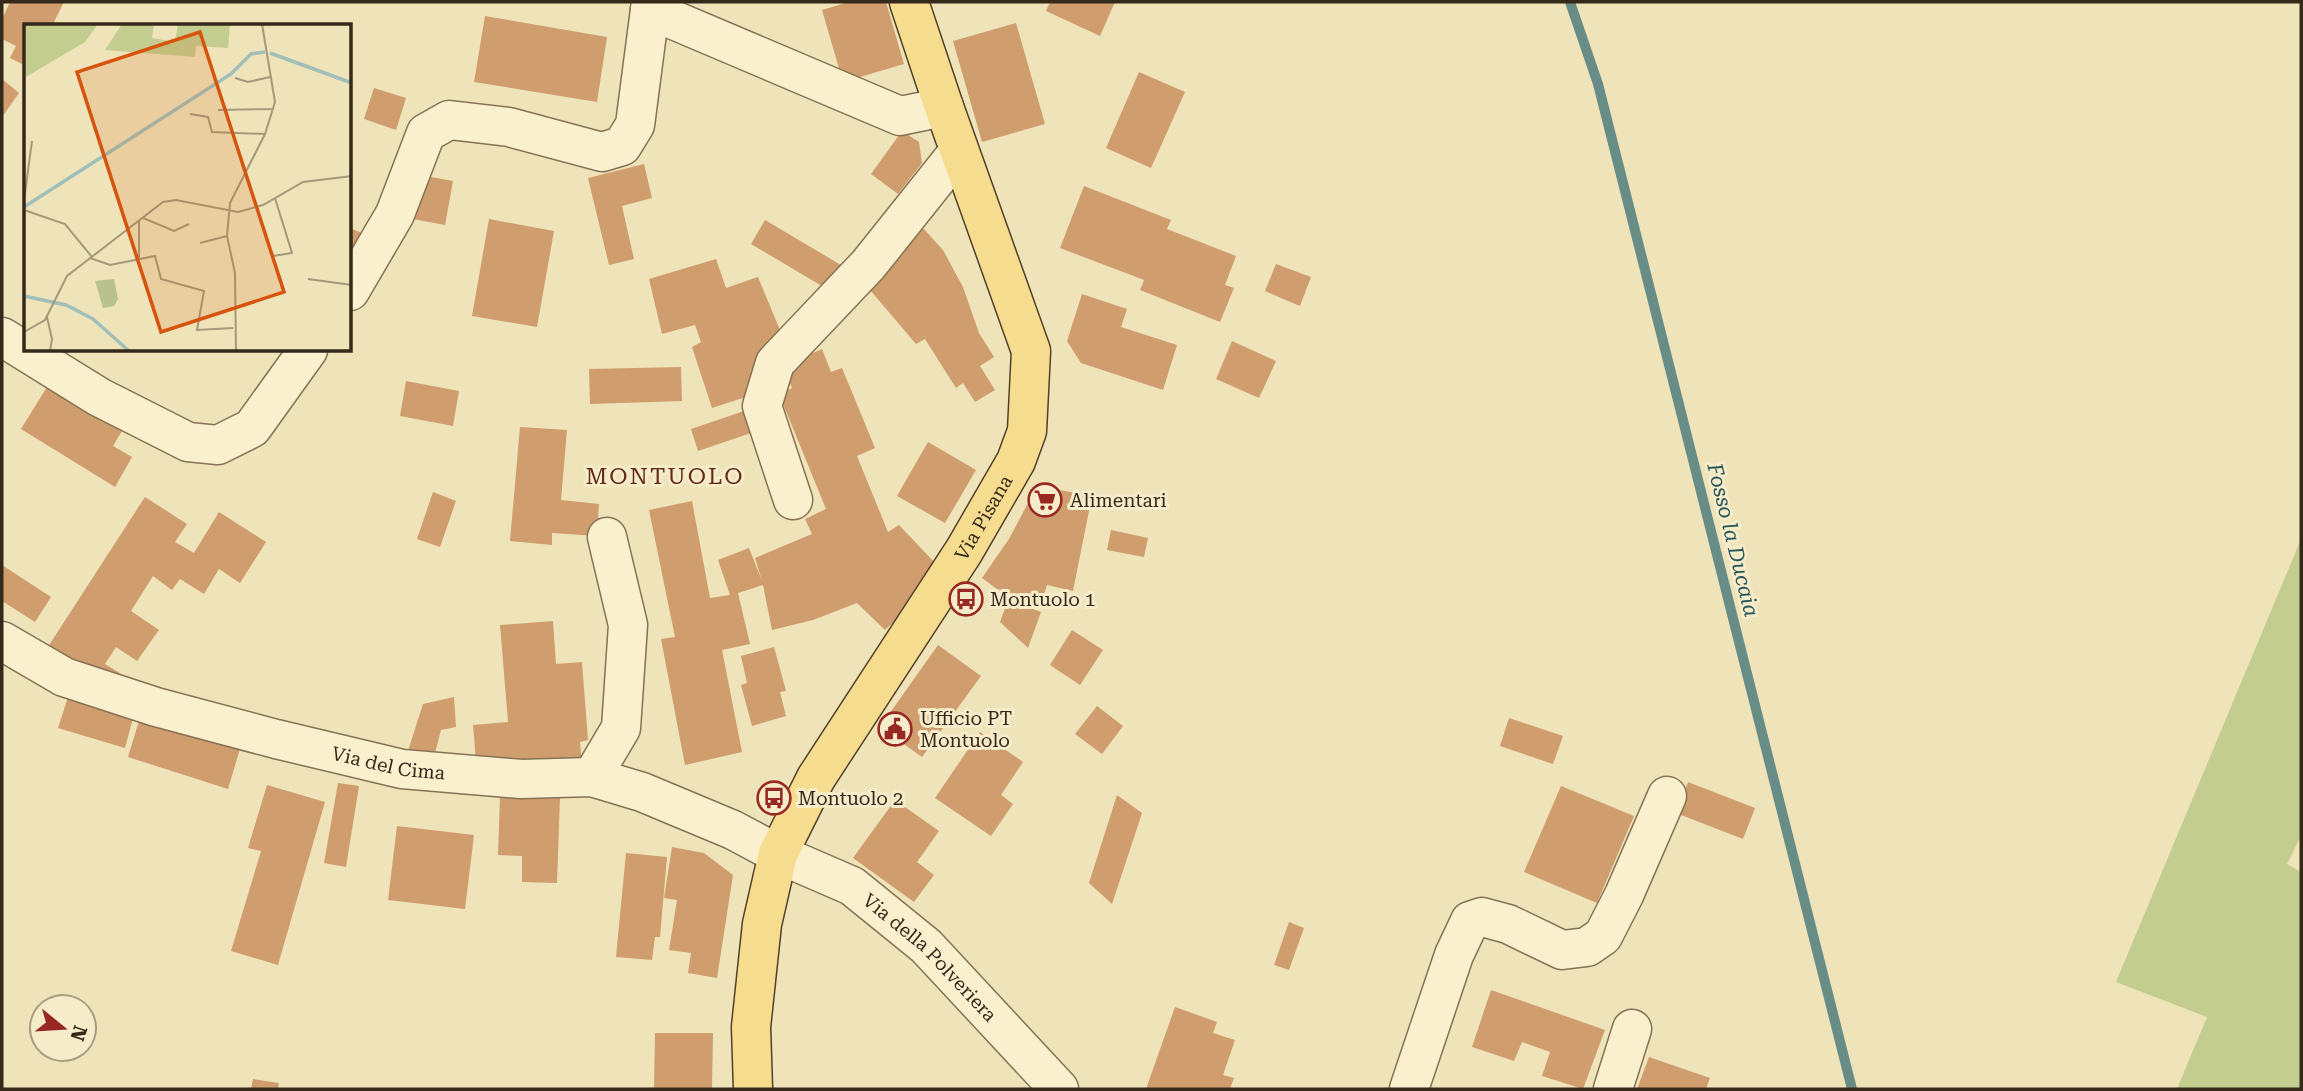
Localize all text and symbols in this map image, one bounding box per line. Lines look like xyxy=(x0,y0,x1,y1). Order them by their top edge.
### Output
inset map xyxy=(24,24,352,352)
water label: Fosso la Ducaia xyxy=(1702,460,1764,619)
district label: MONTUOLO xyxy=(585,463,745,490)
street label: Via Pisana xyxy=(950,470,1018,565)
supermarket icon: Alimentari xyxy=(1026,481,1064,519)
place label: Alimentari xyxy=(1070,489,1167,512)
bus stop icon: Montuolo 1 xyxy=(947,580,985,618)
place label: Montuolo 1 xyxy=(990,588,1095,611)
place label: Ufficio PT Montuolo xyxy=(920,707,1012,752)
public building icon: Ufficio PT Montuolo xyxy=(876,710,914,748)
street label: Via del Cima xyxy=(329,742,447,785)
bus stop icon: Montuolo 2 xyxy=(755,779,793,817)
place label: Montuolo 2 xyxy=(798,787,903,810)
street label: Via della Polveriera xyxy=(858,889,1002,1027)
north arrow xyxy=(28,993,98,1063)
text: N xyxy=(65,1023,92,1044)

